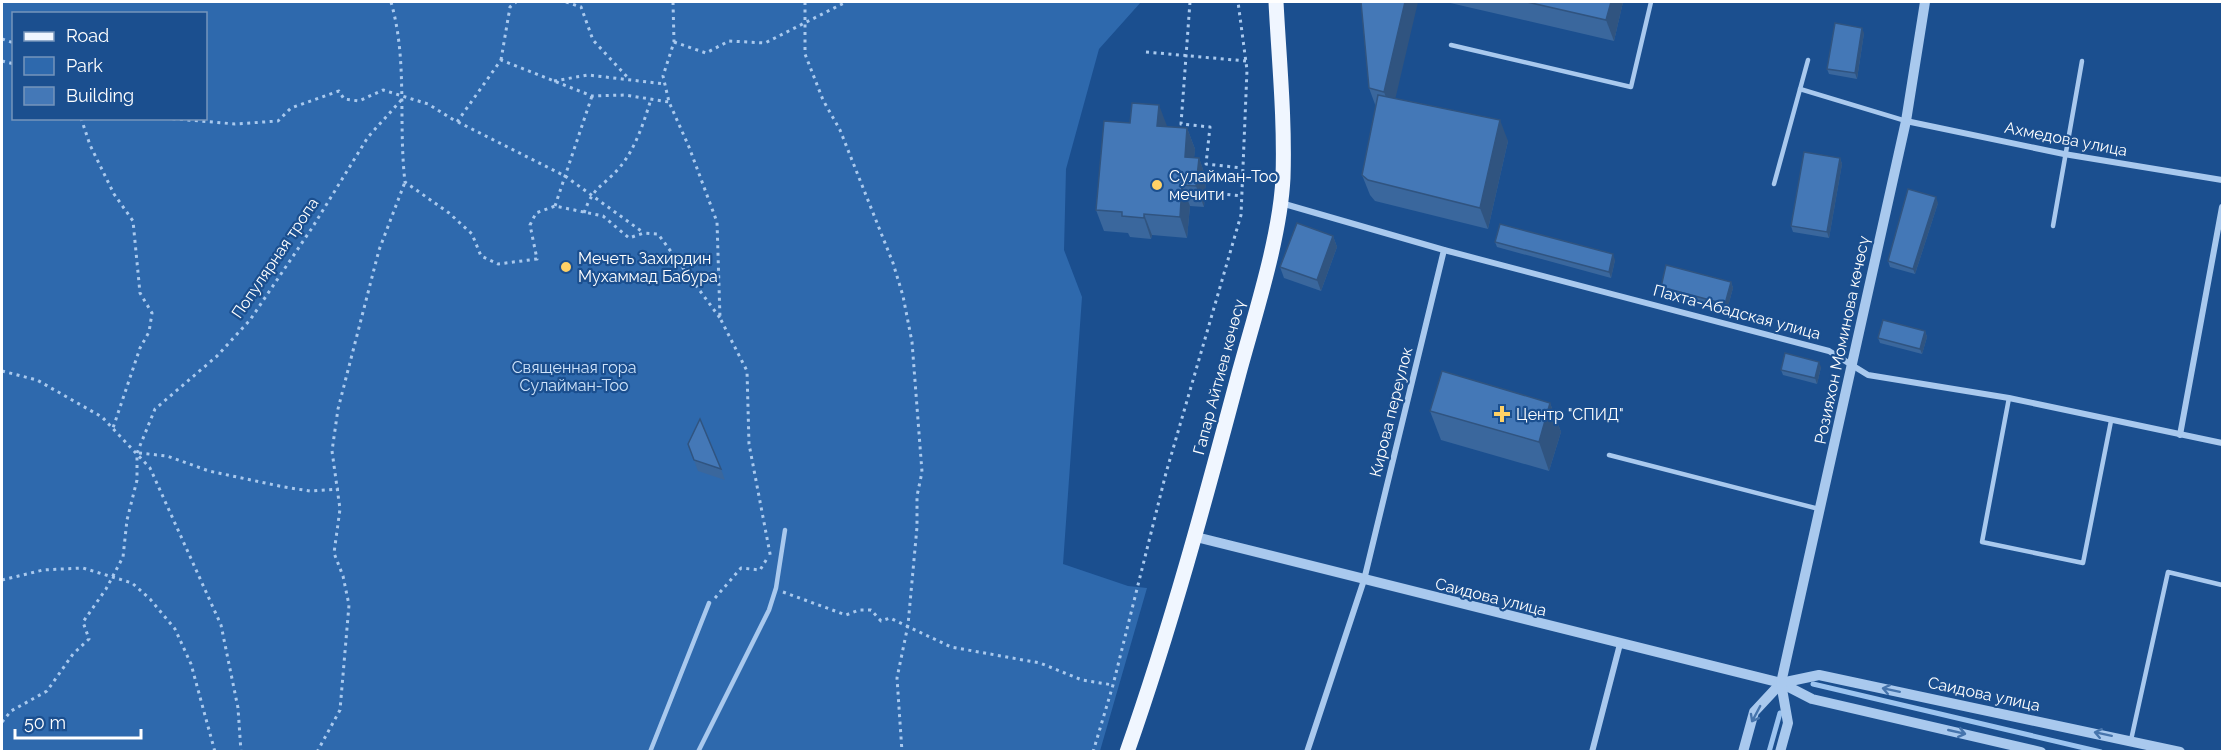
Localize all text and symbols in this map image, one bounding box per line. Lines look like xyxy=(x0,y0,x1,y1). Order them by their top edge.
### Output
legend xyxy=(12,12,207,120)
text: Road xyxy=(66,25,109,46)
text: Park xyxy=(66,55,103,76)
text: Building xyxy=(66,85,134,106)
street label: Ахмедова улица xyxy=(2003,118,2129,160)
place label: Сулайман-Тоо мечити xyxy=(1169,167,1278,204)
marker: Сулайман-Тоо мечити xyxy=(1150,178,1164,192)
street label: Популярная тропа xyxy=(228,194,322,322)
street label: Розияхон Моминова көчөсү xyxy=(1811,234,1873,446)
place label: Мечеть Захирдин Мухаммад Бабура xyxy=(578,249,718,286)
marker: Мечеть Захирдин Мухаммад Бабура xyxy=(559,260,573,274)
street label: Пахта-Абадская улица xyxy=(1651,281,1823,343)
street label: Гапар Айтиев көчөсү xyxy=(1189,297,1249,457)
street label: Кирова переулок xyxy=(1366,345,1416,479)
park label: Священная гора Сулайман-Тоо xyxy=(512,358,636,395)
marker: Центр "СПИД" xyxy=(1493,405,1511,423)
place label: Центр "СПИД" xyxy=(1516,405,1624,424)
street label: Саидова улица xyxy=(1433,574,1549,620)
street label: Саидова улица xyxy=(1926,673,2042,715)
one-way arrow xyxy=(1882,684,1902,695)
scale bar xyxy=(15,702,141,740)
one-way arrow xyxy=(1749,705,1761,723)
text: 50 m xyxy=(24,712,66,733)
one-way arrow xyxy=(1947,727,1966,739)
one-way arrow xyxy=(2093,728,2113,739)

